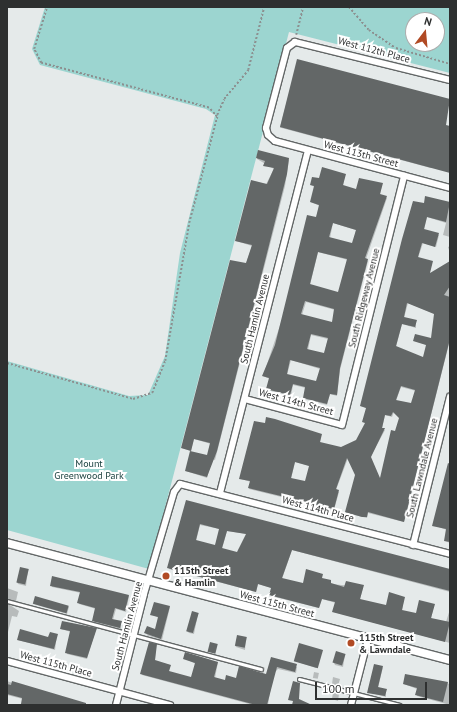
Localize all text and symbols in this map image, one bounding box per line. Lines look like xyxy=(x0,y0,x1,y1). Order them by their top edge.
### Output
north arrow xyxy=(405,12,445,52)
text: N xyxy=(423,14,433,29)
street label: West 112th Place xyxy=(337,35,411,65)
street label: West 113th Street xyxy=(322,138,400,170)
street label: South Ridgeway Avenue xyxy=(346,247,382,349)
street label: South Hamlin Avenue xyxy=(238,273,272,365)
street label: West 114th Street xyxy=(257,386,335,418)
street label: South Lawndale Avenue xyxy=(404,417,440,519)
park label: Mount Greenwood Park xyxy=(54,457,124,480)
street label: West 114th Place xyxy=(281,494,355,524)
place label: 115th Street & Hamlin xyxy=(174,564,228,588)
marker: 115th Street & Hamlin xyxy=(161,571,171,581)
street label: South Hamlin Avenue xyxy=(109,580,145,672)
street label: West 115th Street xyxy=(238,588,316,620)
place label: 115th Street & Lawndale xyxy=(359,631,413,654)
marker: 115th Street & Lawndale xyxy=(346,638,356,648)
street label: West 115th Place xyxy=(19,649,93,679)
scale bar xyxy=(317,674,429,700)
text: 100 m xyxy=(322,681,355,696)

